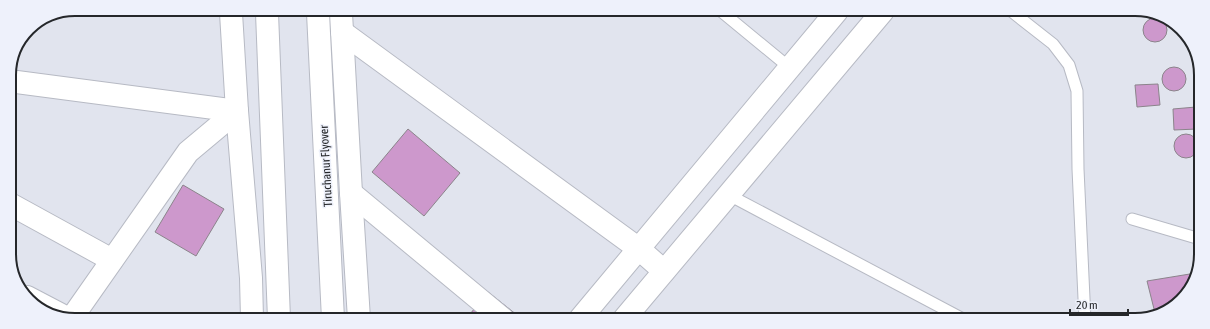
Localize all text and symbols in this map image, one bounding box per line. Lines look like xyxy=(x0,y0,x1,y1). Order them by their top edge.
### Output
street label: Tiruchanur Flyover xyxy=(317,124,335,207)
scale bar xyxy=(1070,291,1128,317)
text: 20 m xyxy=(1076,298,1098,312)

